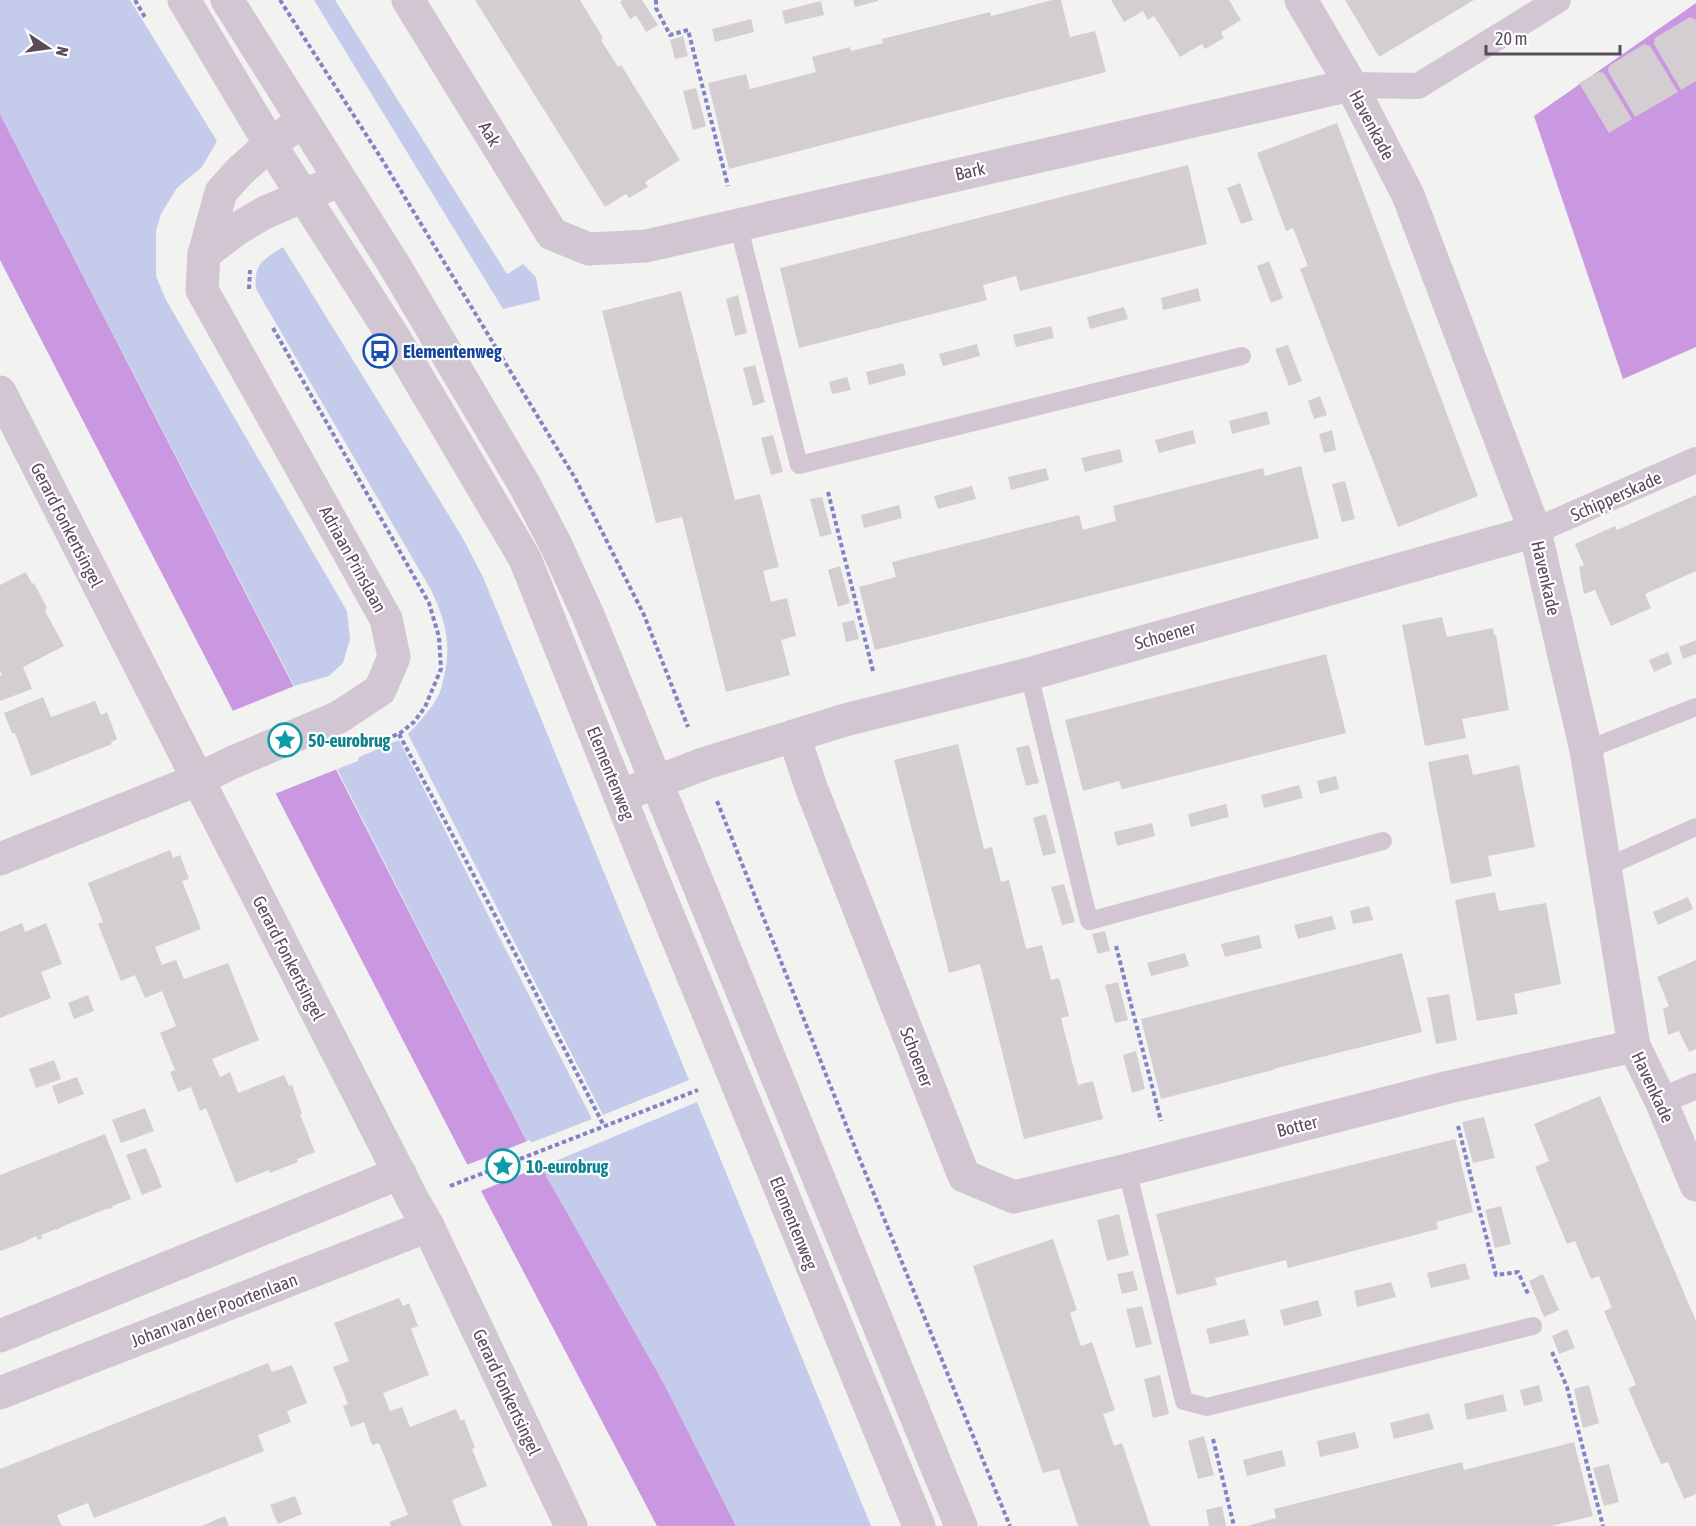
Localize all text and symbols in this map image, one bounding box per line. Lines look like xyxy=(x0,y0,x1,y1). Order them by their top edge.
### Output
north arrow xyxy=(18,18,78,78)
scale bar xyxy=(1486,18,1620,56)
text: 20 m xyxy=(1495,28,1527,49)
text: N xyxy=(53,45,72,58)
street label: Havenkade xyxy=(1345,87,1399,163)
street label: Aak xyxy=(475,118,506,150)
street label: Bark xyxy=(953,157,987,185)
bus stop icon: Elementenweg xyxy=(362,333,398,369)
place label: Elementenweg xyxy=(403,341,502,362)
street label: Gerard Fonkertsingel xyxy=(27,459,108,591)
street label: Schipperskade xyxy=(1567,467,1665,525)
street label: Adriaan Prinslaan xyxy=(315,502,391,616)
street label: Havenkade xyxy=(1527,539,1565,617)
street label: Schoener xyxy=(1132,616,1198,654)
place icon: 50-eurobrug xyxy=(267,722,303,758)
street label: Elementenweg xyxy=(583,723,639,823)
place label: 50-eurobrug xyxy=(308,730,391,751)
street label: Gerard Fonkertsingel xyxy=(249,892,330,1024)
street label: Schoener xyxy=(896,1024,938,1090)
street label: Havenkade xyxy=(1627,1048,1679,1126)
street label: Botter xyxy=(1275,1111,1320,1141)
place icon: 10-eurobrug xyxy=(485,1148,521,1184)
place label: 10-eurobrug xyxy=(526,1156,609,1177)
street label: Elementenweg xyxy=(766,1173,822,1273)
street label: Johan van der Poortenlaan xyxy=(128,1269,300,1351)
street label: Gerard Fonkertsingel xyxy=(469,1325,546,1459)

